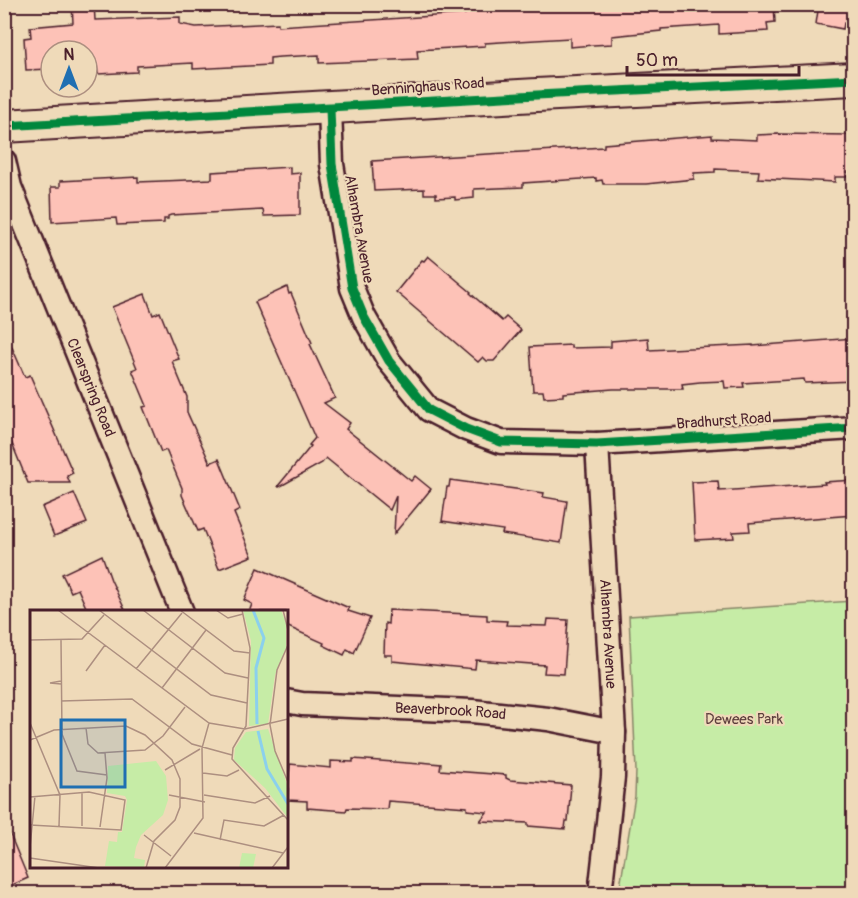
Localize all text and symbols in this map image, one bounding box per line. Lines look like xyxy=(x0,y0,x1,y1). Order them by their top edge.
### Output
north arrow xyxy=(39,39,99,99)
scale bar xyxy=(627,39,800,77)
text: N xyxy=(64,45,75,65)
text: 50 m xyxy=(636,49,678,72)
street label: Benninghaus Road xyxy=(371,74,485,100)
street label: Alhambra Avenue xyxy=(340,173,378,285)
street label: Clearspring Road xyxy=(63,335,120,440)
street label: Bradhurst Road xyxy=(676,408,772,434)
street label: Alhambra Avenue xyxy=(595,578,621,690)
inset map xyxy=(30,610,288,868)
street label: Beaverbrook Road xyxy=(394,698,507,724)
park label: Dewees Park xyxy=(705,710,784,729)

